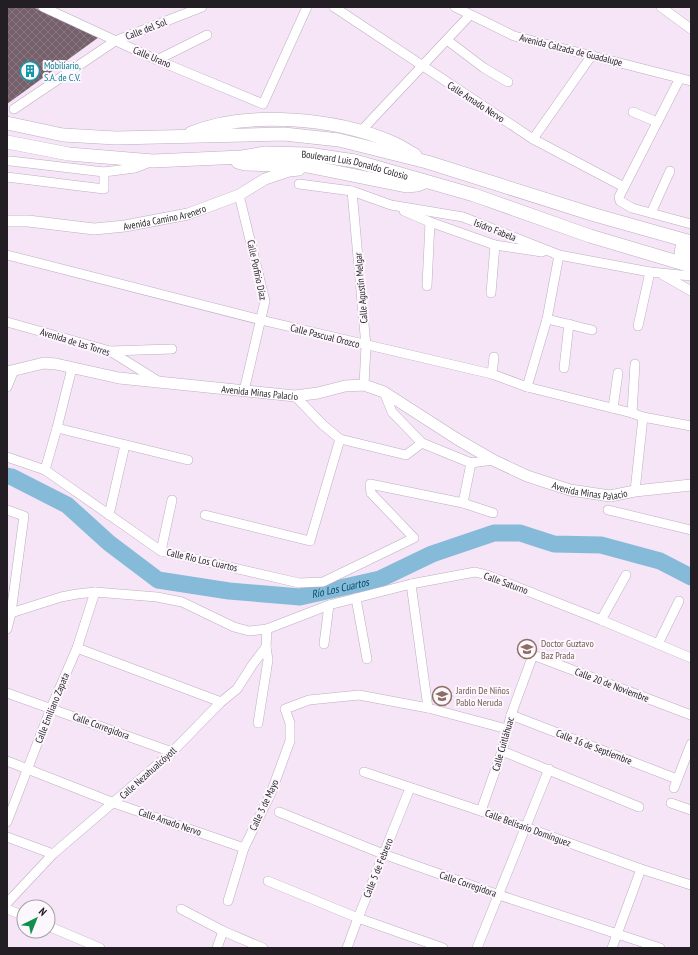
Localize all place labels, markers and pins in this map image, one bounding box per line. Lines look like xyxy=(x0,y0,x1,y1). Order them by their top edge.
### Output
place label: Mobiliario, S.A. de C.V. xyxy=(44,59,81,84)
building icon: Mobiliario, S.A. de C.V. xyxy=(19,60,41,82)
place label: Doctor Guztavo Baz Prada xyxy=(541,637,594,662)
school or university icon: Doctor Guztavo Baz Prada xyxy=(516,638,538,660)
place label: Jardin De Niños Pablo Neruda xyxy=(455,684,510,709)
school or university icon: Jardin De Niños Pablo Neruda xyxy=(431,685,453,707)

